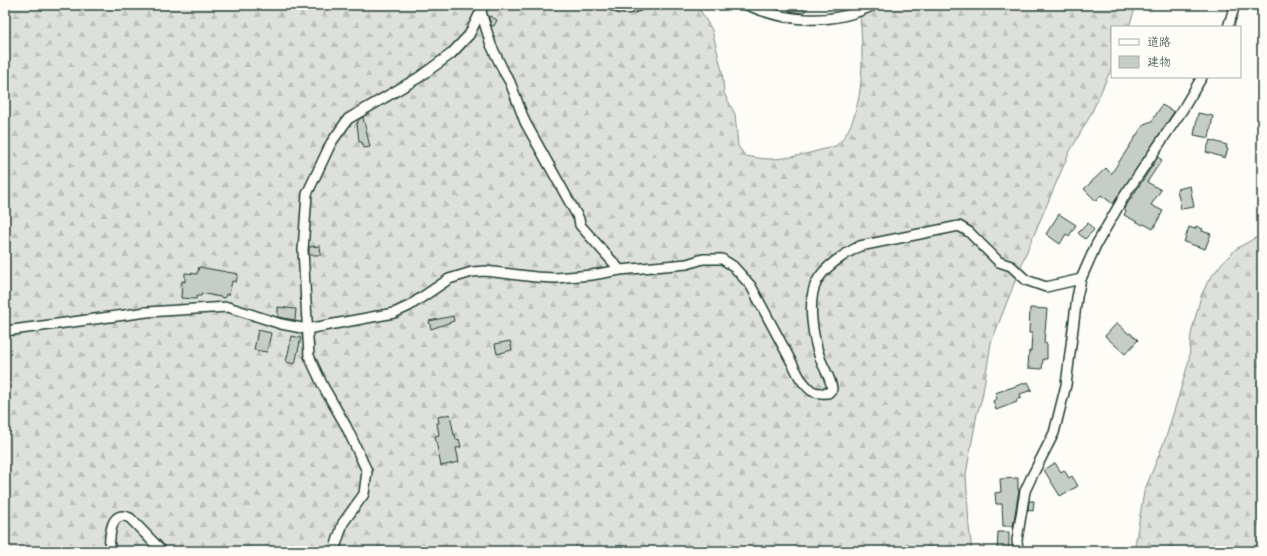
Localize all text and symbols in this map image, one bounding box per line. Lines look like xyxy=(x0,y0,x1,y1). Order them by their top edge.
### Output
legend xyxy=(1111,26,1241,78)
text: 道路 xyxy=(1147,34,1171,50)
text: 建物 xyxy=(1147,54,1171,70)

